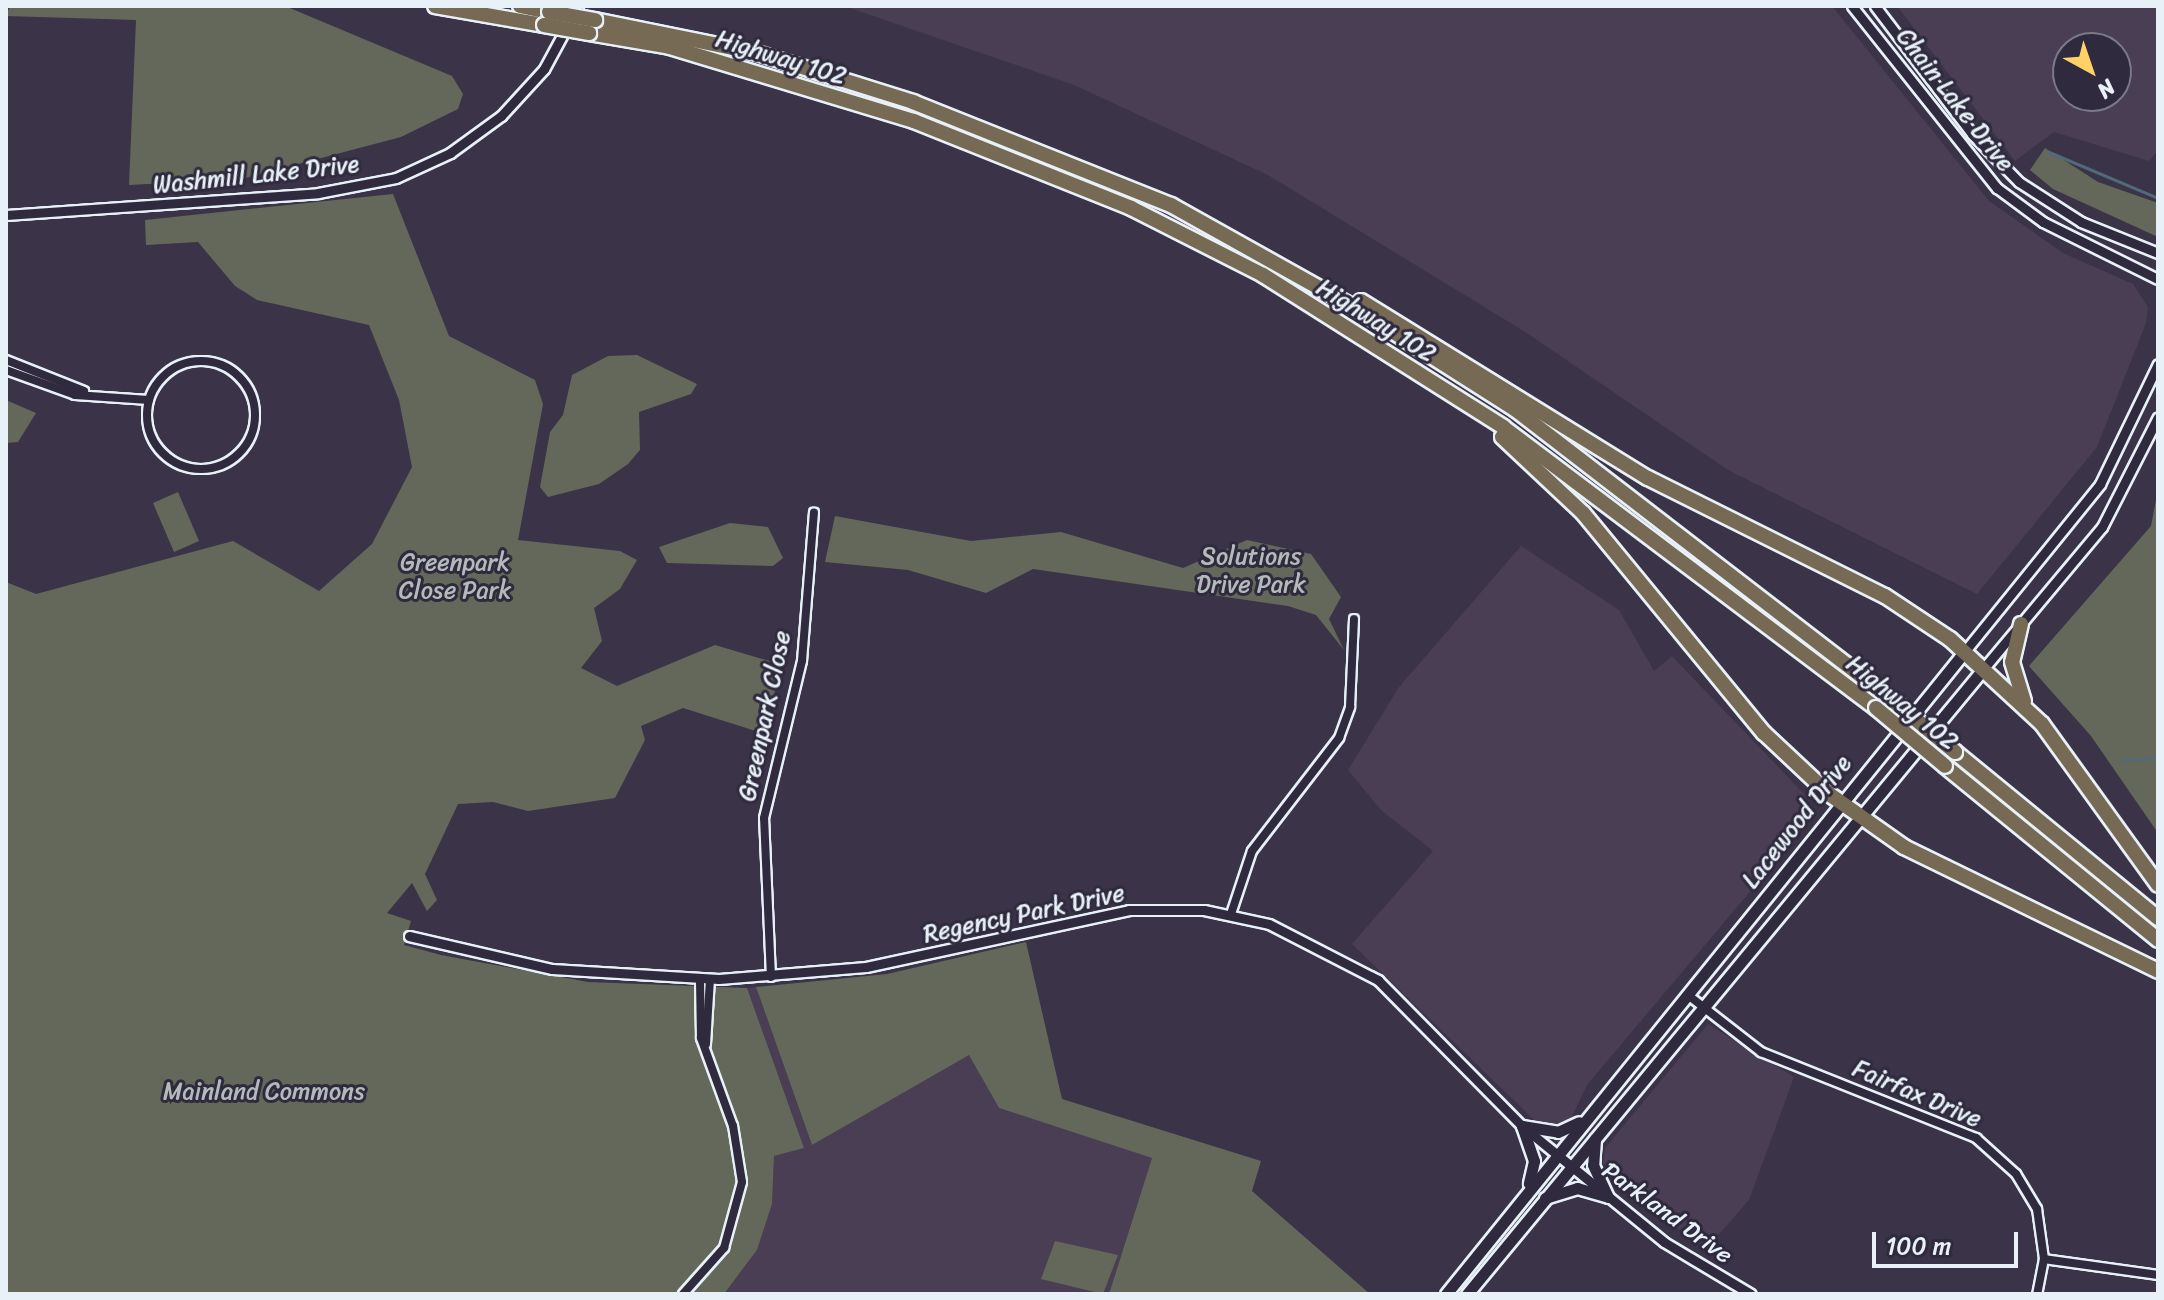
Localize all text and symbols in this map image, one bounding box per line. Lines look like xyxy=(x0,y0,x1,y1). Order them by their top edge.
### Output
street label: Chain Lake Drive xyxy=(1890,23,2020,177)
street label: Highway 102 xyxy=(712,25,850,91)
north arrow xyxy=(2052,32,2132,112)
text: N xyxy=(2088,69,2125,109)
street label: Washmill Lake Drive xyxy=(151,150,361,200)
street label: Highway 102 xyxy=(1311,273,1441,369)
park label: Solutions Drive Park xyxy=(1196,543,1306,599)
park label: Greenpark Close Park xyxy=(399,549,511,605)
street label: Greenpark Close xyxy=(733,628,797,804)
street label: Highway 102 xyxy=(1840,649,1964,757)
street label: Lacewood Drive xyxy=(1736,750,1858,894)
street label: Regency Park Drive xyxy=(921,879,1127,949)
street label: Fairfax Drive xyxy=(1848,1054,1986,1134)
park label: Mainland Commons xyxy=(163,1078,365,1106)
street label: Parkland Drive xyxy=(1596,1156,1738,1270)
scale bar xyxy=(1876,1216,2022,1266)
text: 100 m xyxy=(1886,1225,1951,1267)

